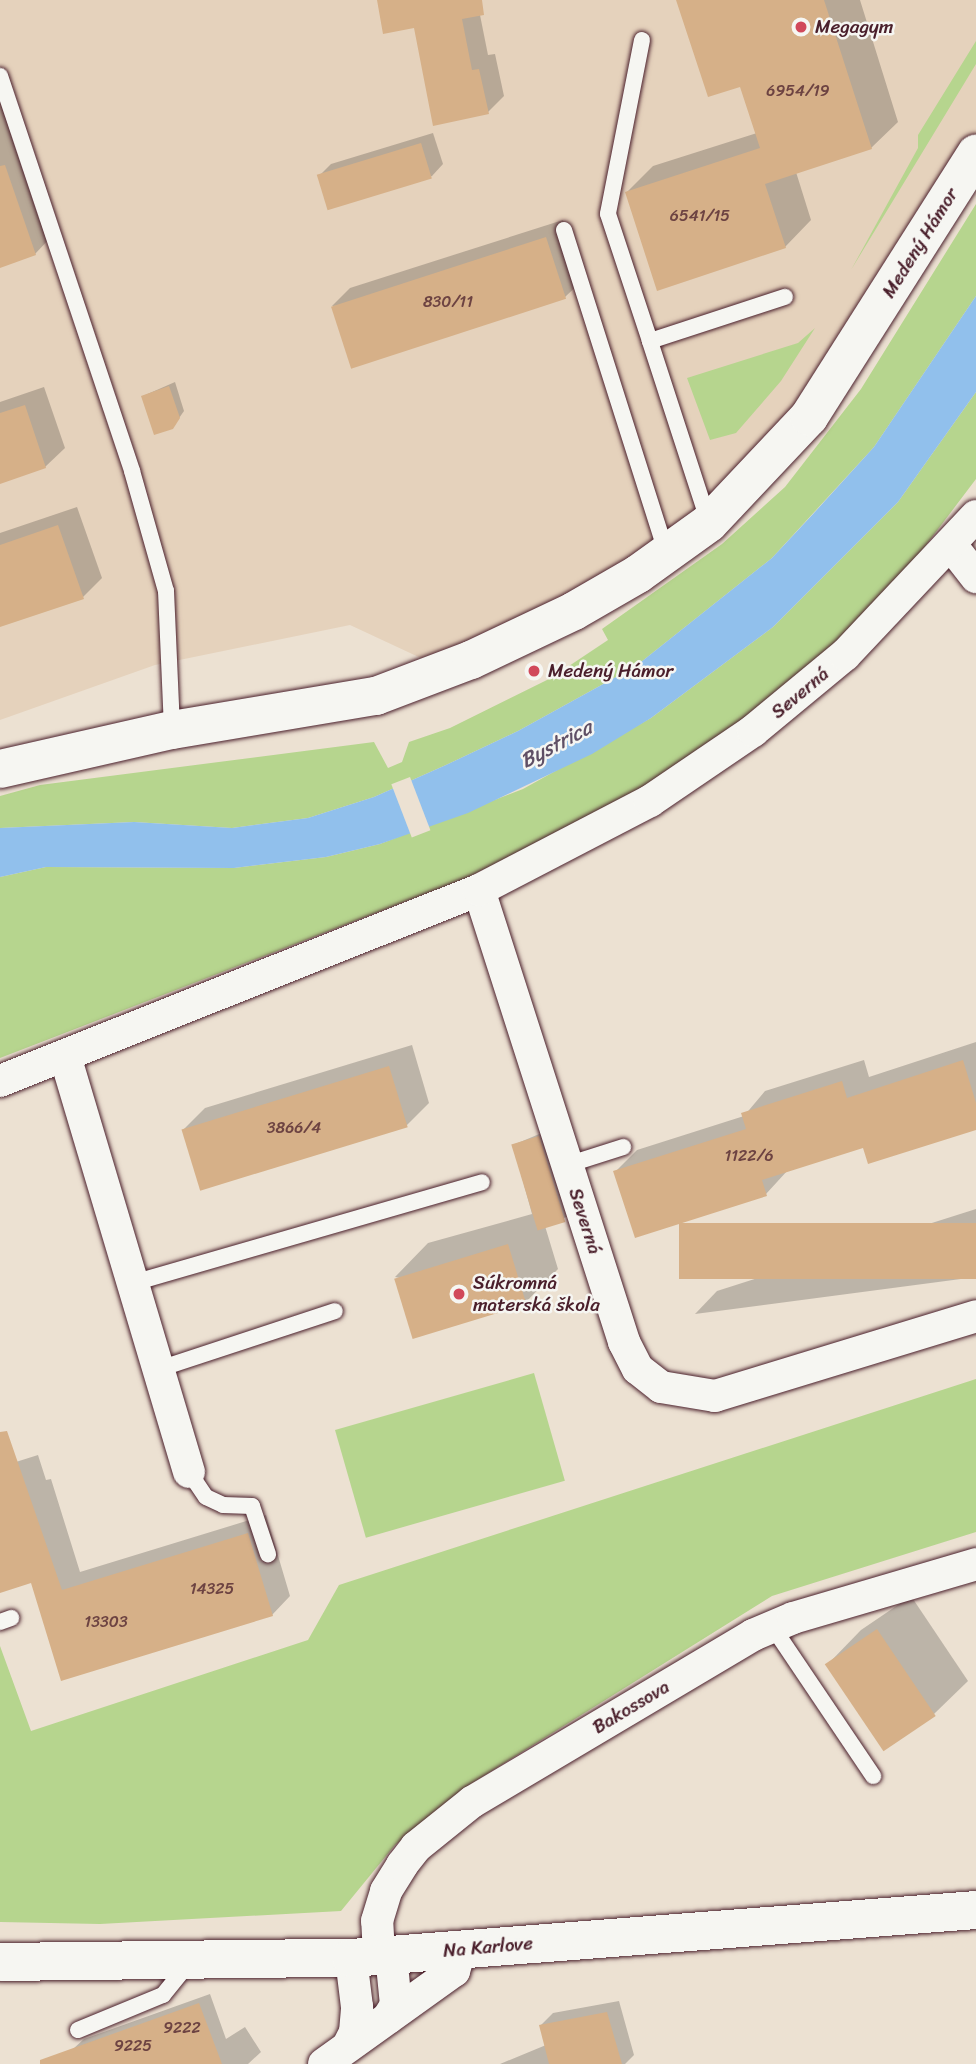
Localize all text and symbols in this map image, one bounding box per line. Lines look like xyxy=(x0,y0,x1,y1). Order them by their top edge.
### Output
place label: Megagym xyxy=(815,16,893,38)
marker: Megagym xyxy=(793,19,809,35)
house number: 6954/19 xyxy=(766,81,830,101)
street label: Medený Hámor xyxy=(877,184,963,302)
house number: 6541/15 xyxy=(670,206,730,226)
house number: 830/11 xyxy=(423,292,473,312)
place label: Medený Hámor xyxy=(548,660,673,682)
street label: Severná xyxy=(767,662,833,724)
marker: Medený Hámor xyxy=(526,663,542,679)
water label: Bystrica xyxy=(516,715,596,773)
house number: 3866/4 xyxy=(267,1118,321,1138)
house number: 1122/6 xyxy=(724,1146,774,1166)
street label: Severná xyxy=(564,1185,606,1257)
place label: Súkromná materská škola xyxy=(473,1272,600,1316)
marker: Súkromná materská škola xyxy=(451,1286,467,1302)
house number: 14325 xyxy=(190,1579,234,1599)
house number: 13303 xyxy=(84,1612,128,1632)
street label: Bakossova xyxy=(588,1675,674,1739)
street label: Na Karlove xyxy=(442,1932,534,1962)
house number: 9222 xyxy=(163,2018,201,2038)
house number: 9225 xyxy=(114,2036,152,2056)

